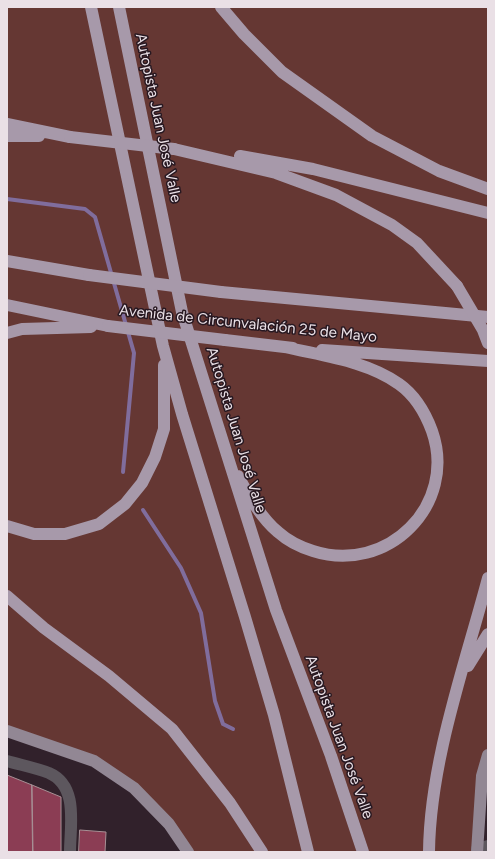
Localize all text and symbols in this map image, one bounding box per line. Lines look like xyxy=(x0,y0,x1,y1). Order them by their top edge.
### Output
street label: Autopista Juan José Valle xyxy=(131,32,185,204)
street label: Avenida de Circunvalación 25 de Mayo xyxy=(118,302,378,346)
street label: Autopista Juan José Valle xyxy=(202,345,270,515)
street label: Autopista Juan José Valle xyxy=(301,653,377,821)

